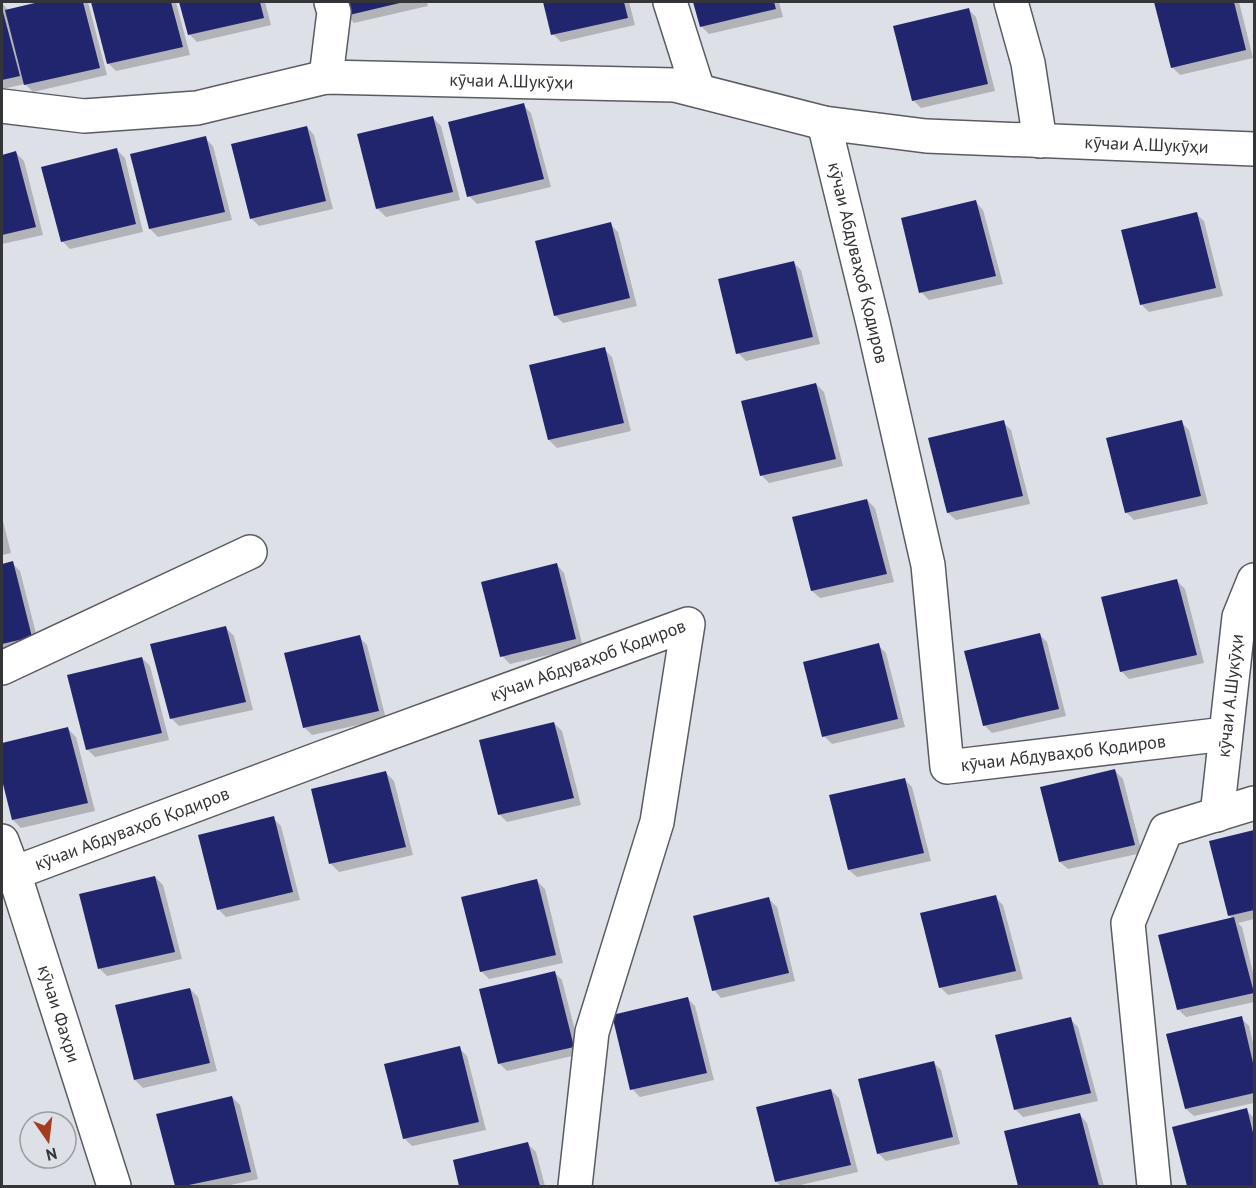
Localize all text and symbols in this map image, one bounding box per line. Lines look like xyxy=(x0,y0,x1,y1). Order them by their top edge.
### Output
street label: кӯчаи А.Шукӯҳи xyxy=(449,68,574,94)
street label: кӯчаи А.Шукӯҳи xyxy=(1084,130,1209,158)
street label: кӯчаи Абдуваҳоб Қодиров xyxy=(823,160,894,366)
street label: кӯчаи Абдуваҳоб Қодиров xyxy=(487,614,689,706)
street label: кӯчаи А.Шукӯҳи xyxy=(1211,633,1248,759)
street label: кӯчаи Абдуваҳоб Қодиров xyxy=(959,729,1167,776)
street label: кӯчаи Абдуваҳоб Қодиров xyxy=(31,781,233,875)
street label: кӯчаи Фахри xyxy=(33,962,86,1065)
north arrow xyxy=(18,1110,78,1170)
text: N xyxy=(44,1144,59,1166)

